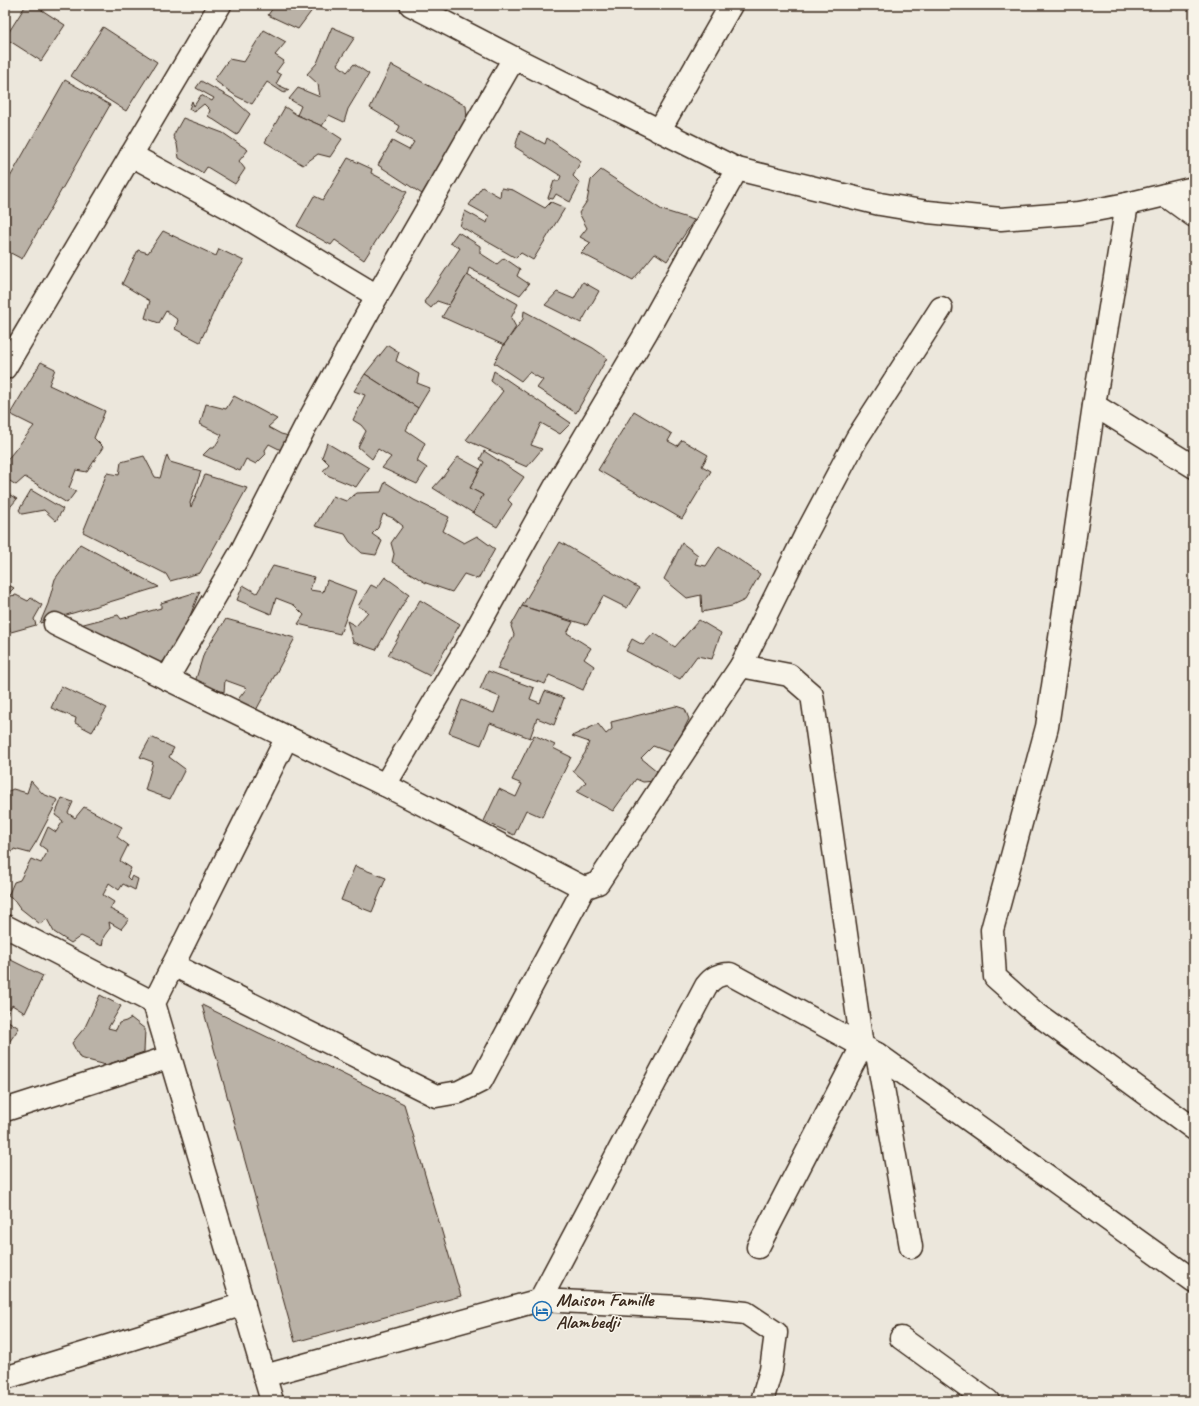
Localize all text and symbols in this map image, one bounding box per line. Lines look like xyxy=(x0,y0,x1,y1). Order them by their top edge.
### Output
place label: Maison Famille Alambedji xyxy=(556,1288,655,1334)
hotel icon: Maison Famille Alambedji xyxy=(531,1300,553,1322)

